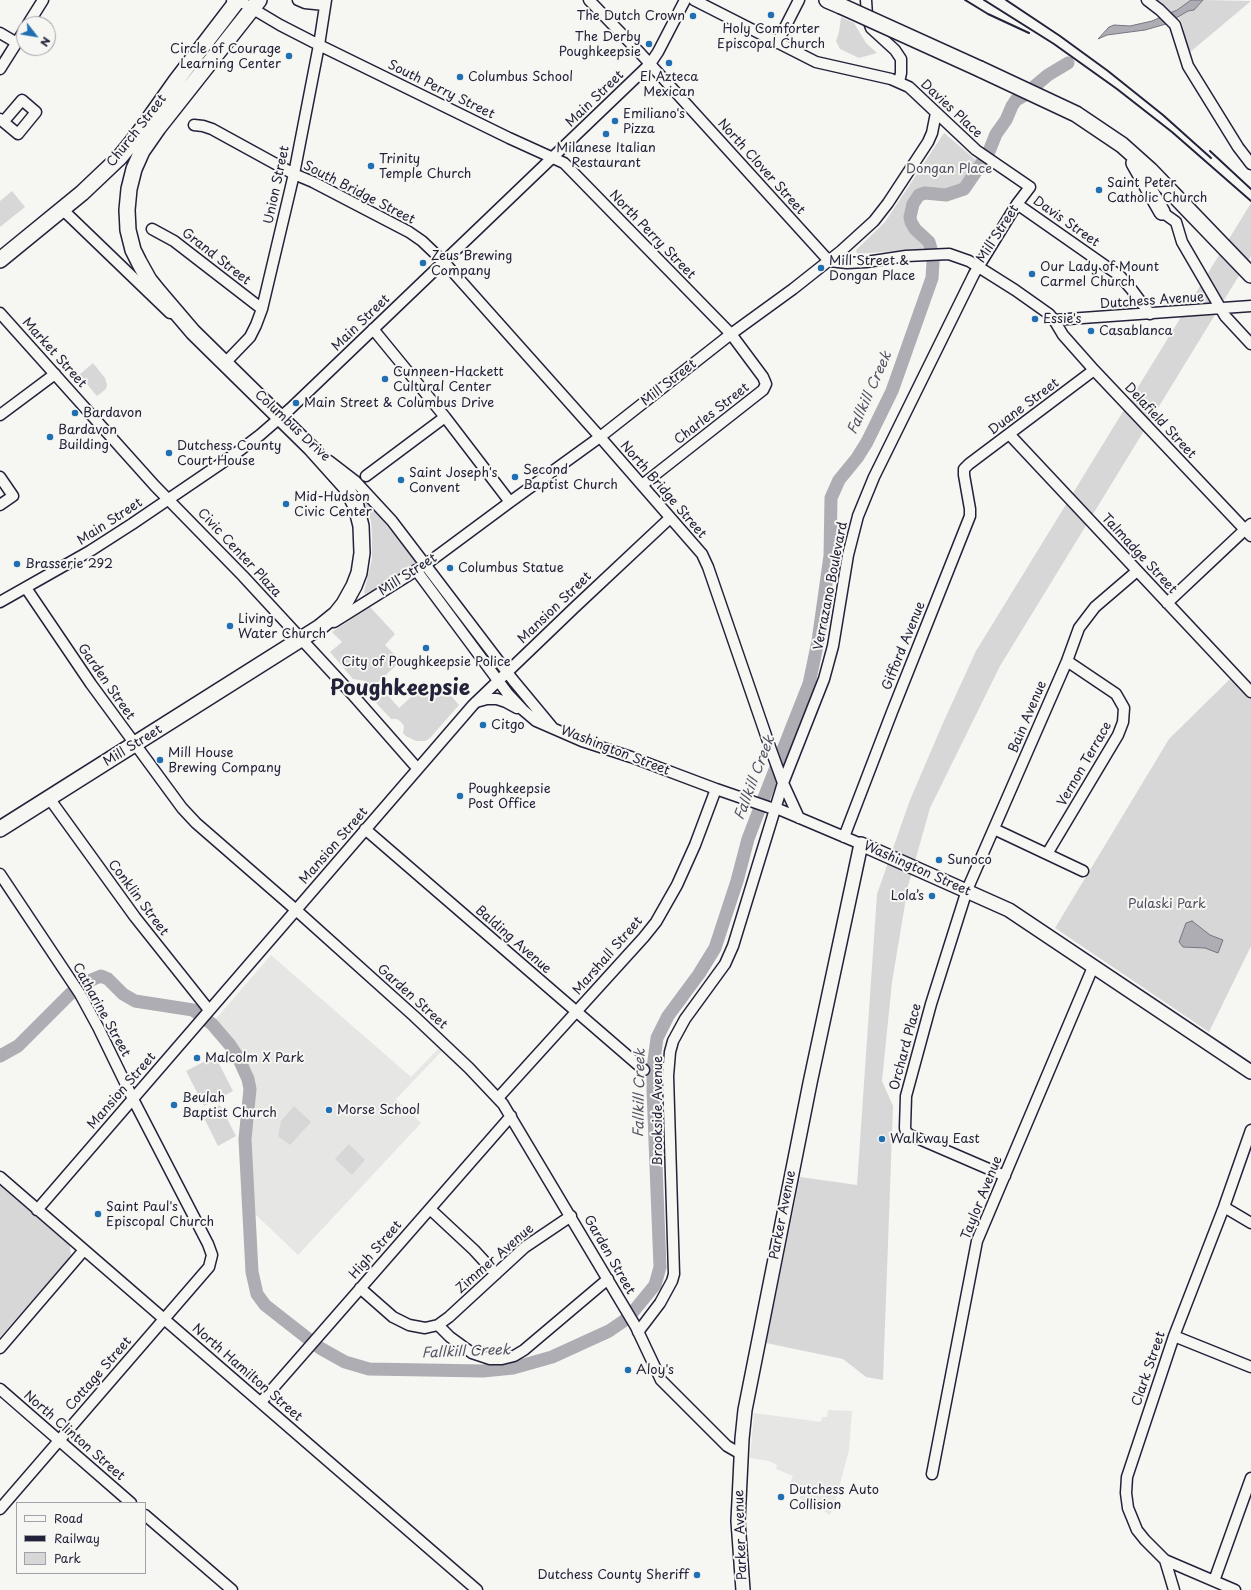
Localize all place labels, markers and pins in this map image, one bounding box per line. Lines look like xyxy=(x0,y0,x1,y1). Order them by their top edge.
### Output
place label: The Dutch Crown xyxy=(576,8,685,24)
marker: Holy Comforter Episcopal Church xyxy=(766,10,776,20)
marker: The Dutch Crown xyxy=(688,11,698,21)
place label: Holy Comforter Episcopal Church xyxy=(717,21,825,52)
place label: The Derby Poughkeepsie xyxy=(558,29,641,60)
marker: The Derby Poughkeepsie xyxy=(644,39,654,49)
place label: Circle of Courage Learning Center xyxy=(170,41,281,72)
marker: Circle of Courage Learning Center xyxy=(284,51,294,61)
marker: El Azteca Mexican xyxy=(664,58,674,68)
place label: Columbus School xyxy=(468,69,573,85)
place label: El Azteca Mexican xyxy=(640,69,698,100)
marker: Columbus School xyxy=(455,72,465,82)
place label: Emiliano's Pizza xyxy=(623,106,685,137)
marker: Emiliano's Pizza xyxy=(610,116,620,126)
marker: Milanese Italian Restaurant xyxy=(601,129,611,139)
place label: Milanese Italian Restaurant xyxy=(556,140,656,171)
place label: Trinity Temple Church xyxy=(379,151,471,182)
marker: Trinity Temple Church xyxy=(366,161,376,171)
place label: Saint Peter Catholic Church xyxy=(1107,175,1207,206)
marker: Saint Peter Catholic Church xyxy=(1094,185,1104,195)
place label: Zeus Brewing Company xyxy=(431,248,512,279)
place label: Mill Street & Dongan Place xyxy=(829,253,915,284)
marker: Zeus Brewing Company xyxy=(418,258,428,268)
place label: Our Lady of Mount Carmel Church xyxy=(1040,259,1159,290)
marker: Mill Street & Dongan Place xyxy=(816,263,826,273)
marker: Our Lady of Mount Carmel Church xyxy=(1027,269,1037,279)
place label: Essie's xyxy=(1043,311,1082,327)
marker: Essie's xyxy=(1030,314,1040,324)
place label: Casablanca xyxy=(1099,323,1173,339)
marker: Casablanca xyxy=(1086,326,1096,336)
place label: Cunneen-Hackett Cultural Center xyxy=(393,364,504,395)
marker: Cunneen-Hackett Cultural Center xyxy=(380,374,390,384)
place label: Main Street & Columbus Drive xyxy=(304,395,494,411)
marker: Main Street & Columbus Drive xyxy=(291,398,301,408)
place label: Bardavon xyxy=(83,405,142,421)
marker: Bardavon xyxy=(70,408,80,418)
place label: Bardavon Building xyxy=(58,422,117,453)
marker: Bardavon Building xyxy=(45,432,55,442)
place label: Dutchess County Court House xyxy=(177,438,281,469)
marker: Dutchess County Court House xyxy=(164,448,174,458)
place label: Second Baptist Church xyxy=(523,462,618,493)
place label: Saint Joseph's Convent xyxy=(409,465,498,496)
marker: Second Baptist Church xyxy=(510,472,520,482)
marker: Saint Joseph's Convent xyxy=(396,475,406,485)
place label: Mid-Hudson Civic Center xyxy=(294,489,372,520)
marker: Mid-Hudson Civic Center xyxy=(281,499,291,509)
place label: Brasserie 292 xyxy=(25,556,113,572)
marker: Brasserie 292 xyxy=(12,559,22,569)
place label: Columbus Statue xyxy=(458,560,564,576)
marker: Columbus Statue xyxy=(445,563,455,573)
place label: Living Water Church xyxy=(238,611,326,642)
marker: Living Water Church xyxy=(225,621,235,631)
marker: City of Poughkeepsie Police xyxy=(421,643,431,653)
place label: City of Poughkeepsie Police xyxy=(341,654,511,670)
place label: Citgo xyxy=(491,717,525,733)
marker: Citgo xyxy=(478,720,488,730)
place label: Mill House Brewing Company xyxy=(168,745,281,776)
marker: Mill House Brewing Company xyxy=(155,755,165,765)
place label: Poughkeepsie Post Office xyxy=(468,781,551,812)
marker: Poughkeepsie Post Office xyxy=(455,791,465,801)
place label: Sunoco xyxy=(947,852,992,868)
marker: Sunoco xyxy=(934,855,944,865)
place label: Lola’s xyxy=(891,888,924,904)
marker: Lola’s xyxy=(927,891,937,901)
place label: Malcolm X Park xyxy=(205,1050,304,1066)
marker: Malcolm X Park xyxy=(192,1053,202,1063)
place label: Beulah Baptist Church xyxy=(182,1090,277,1121)
marker: Beulah Baptist Church xyxy=(169,1100,179,1110)
place label: Morse School xyxy=(337,1102,420,1118)
marker: Morse School xyxy=(324,1105,334,1115)
place label: Walkway East xyxy=(890,1131,980,1147)
marker: Walkway East xyxy=(877,1134,887,1144)
place label: Saint Paul's Episcopal Church xyxy=(106,1199,214,1230)
marker: Saint Paul's Episcopal Church xyxy=(93,1209,103,1219)
place label: Aloy's xyxy=(636,1362,674,1378)
marker: Aloy's xyxy=(623,1365,633,1375)
place label: Dutchess Auto Collision xyxy=(789,1482,879,1513)
marker: Dutchess Auto Collision xyxy=(776,1492,786,1502)
place label: Dutchess County Sheriff xyxy=(537,1567,689,1583)
marker: Dutchess County Sheriff xyxy=(692,1570,702,1580)

